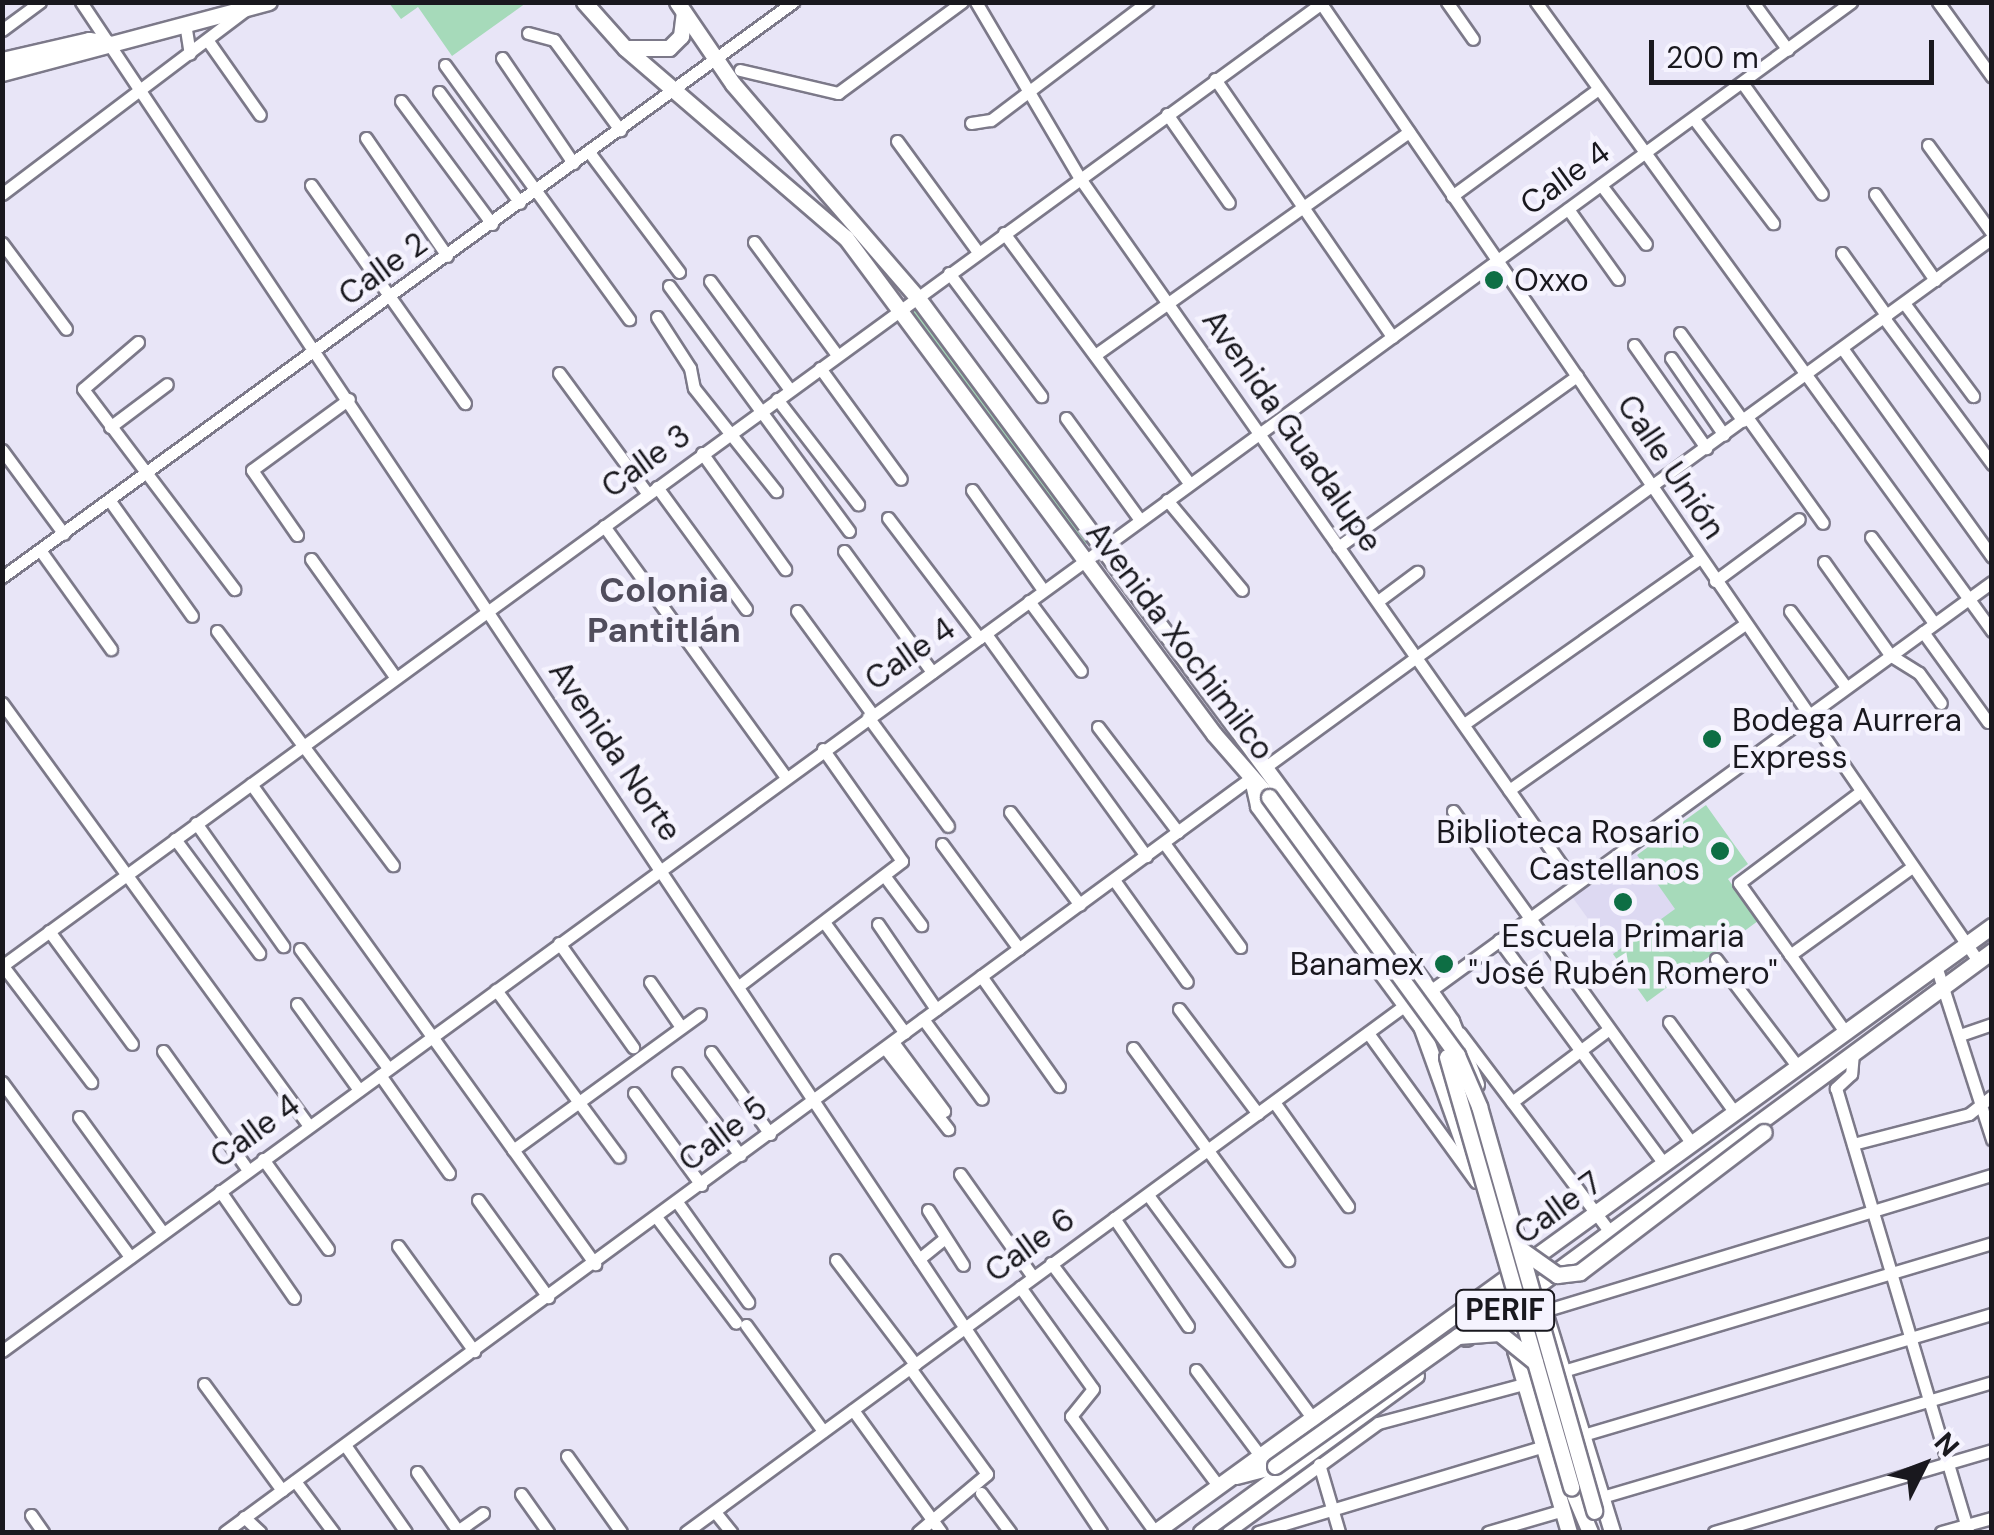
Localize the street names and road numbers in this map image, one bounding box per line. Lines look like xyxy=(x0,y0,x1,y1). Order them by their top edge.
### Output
street label: Calle 4 xyxy=(1513,133,1617,223)
street label: Calle 2 xyxy=(331,224,435,314)
street label: Avenida Guadalupe xyxy=(1194,302,1390,560)
street label: Calle Unión xyxy=(1609,388,1733,546)
street label: Calle 3 xyxy=(594,416,698,506)
street label: Avenida Xochimilco xyxy=(1078,514,1282,768)
street label: Calle 4 xyxy=(858,609,962,699)
street label: Avenida Norte xyxy=(541,654,689,848)
street label: Calle 4 xyxy=(203,1086,307,1176)
street label: Calle 5 xyxy=(671,1088,775,1180)
street label: Calle 7 xyxy=(1507,1164,1609,1252)
street label: Calle 6 xyxy=(978,1200,1082,1290)
road number: PERIF xyxy=(1455,1285,1555,1335)

